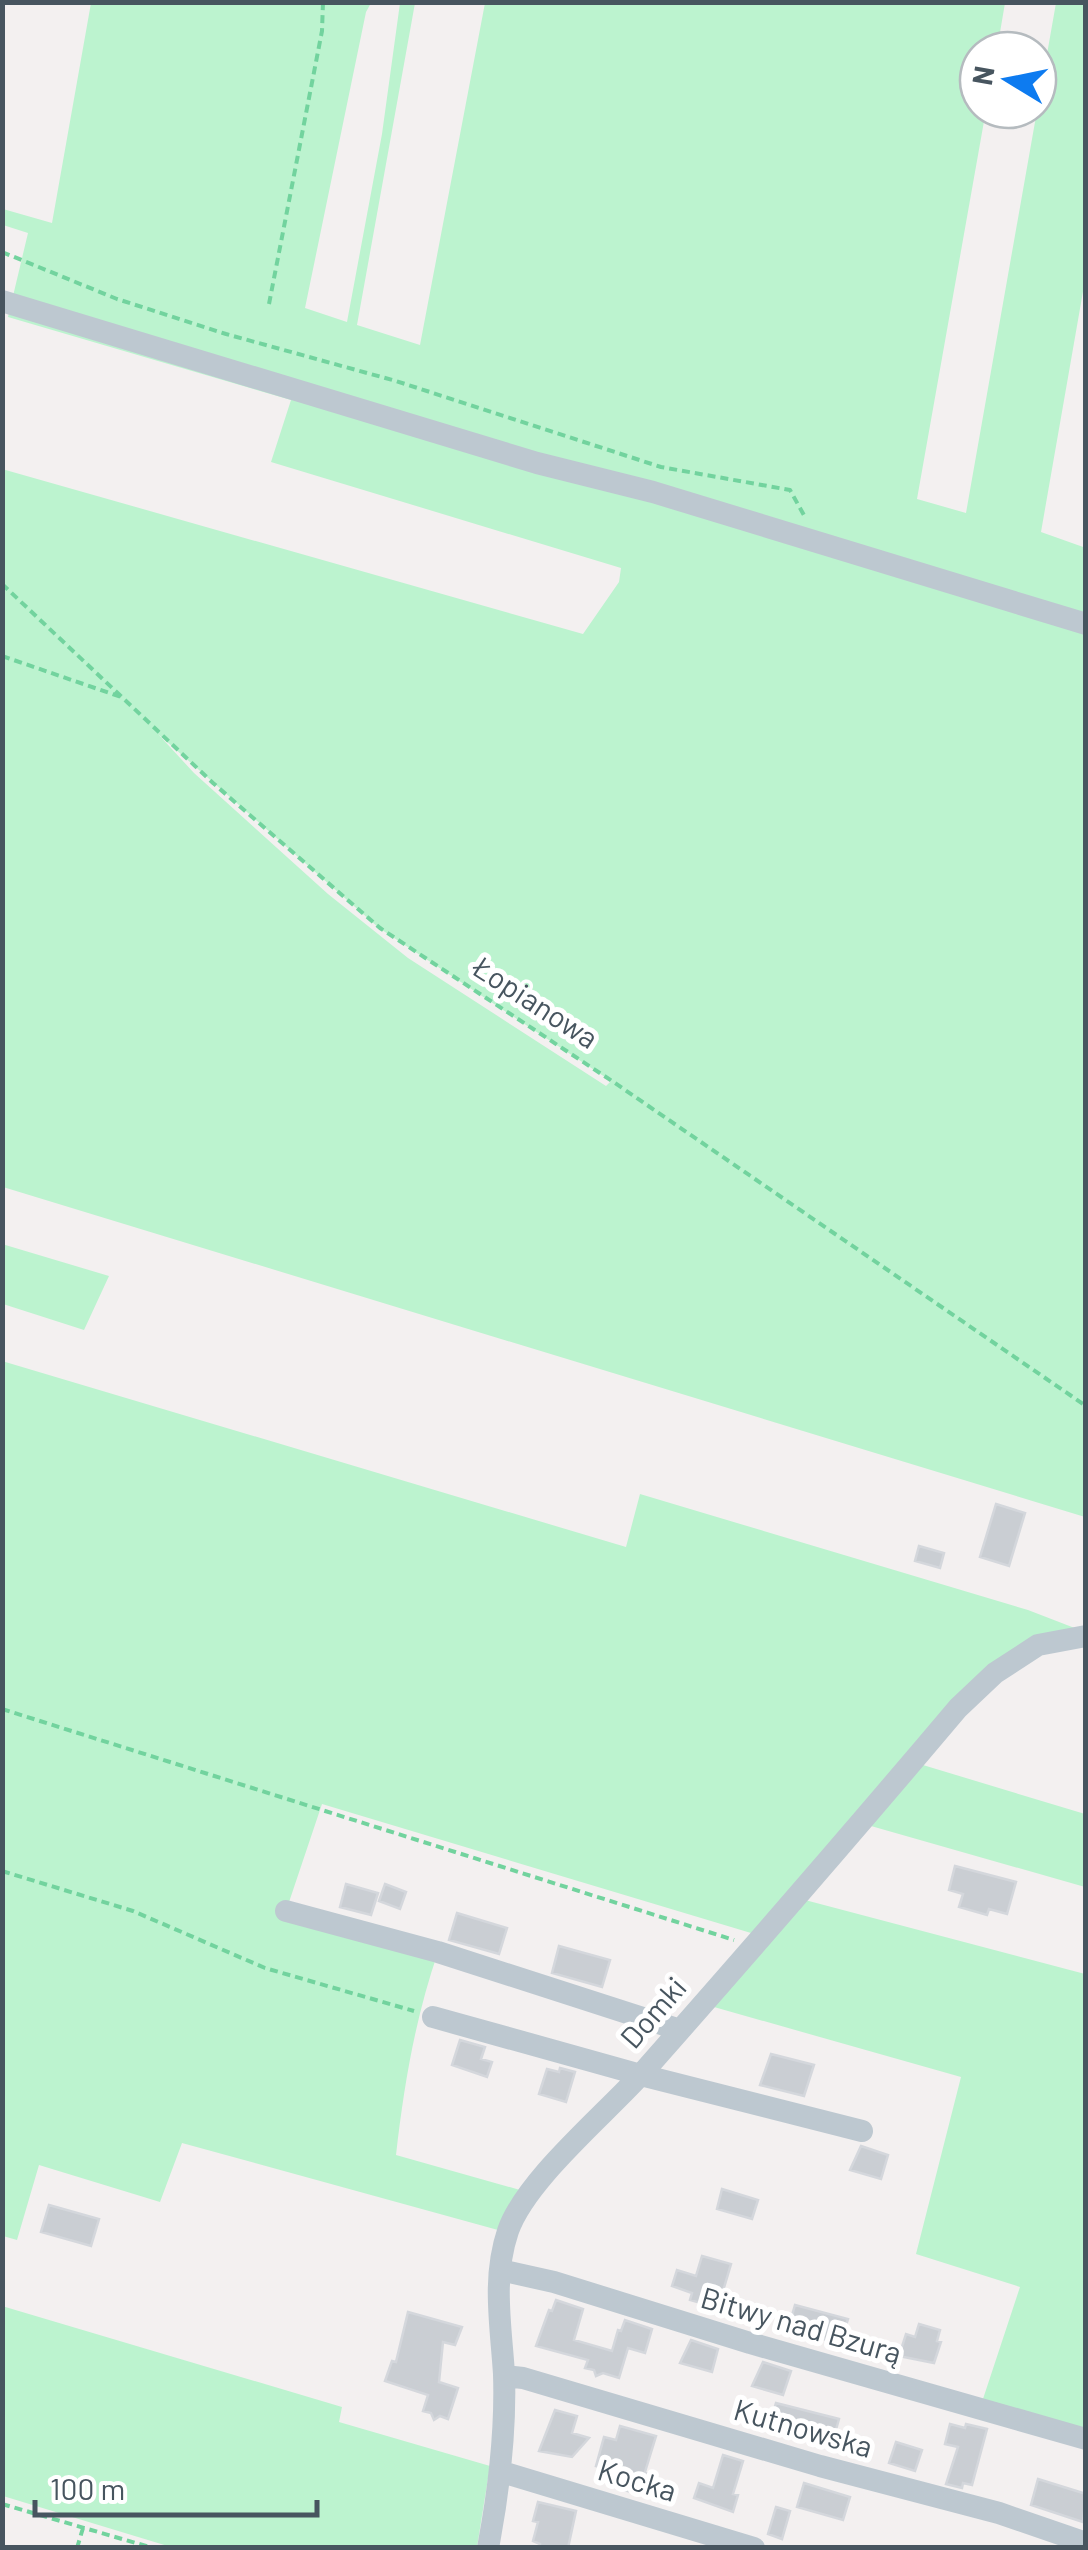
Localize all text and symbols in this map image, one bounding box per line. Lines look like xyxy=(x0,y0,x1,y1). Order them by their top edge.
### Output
north arrow xyxy=(958,30,1058,130)
text: N xyxy=(964,63,1001,88)
street label: Łopianowa xyxy=(466,947,606,1055)
street label: Domki xyxy=(612,1969,693,2055)
street label: Bitwy nad Bzurą xyxy=(697,2278,906,2370)
street label: Kutnowska xyxy=(730,2390,877,2464)
street label: Kocka xyxy=(594,2450,681,2508)
scale bar xyxy=(35,2455,318,2517)
text: 100 m xyxy=(50,2470,125,2506)

